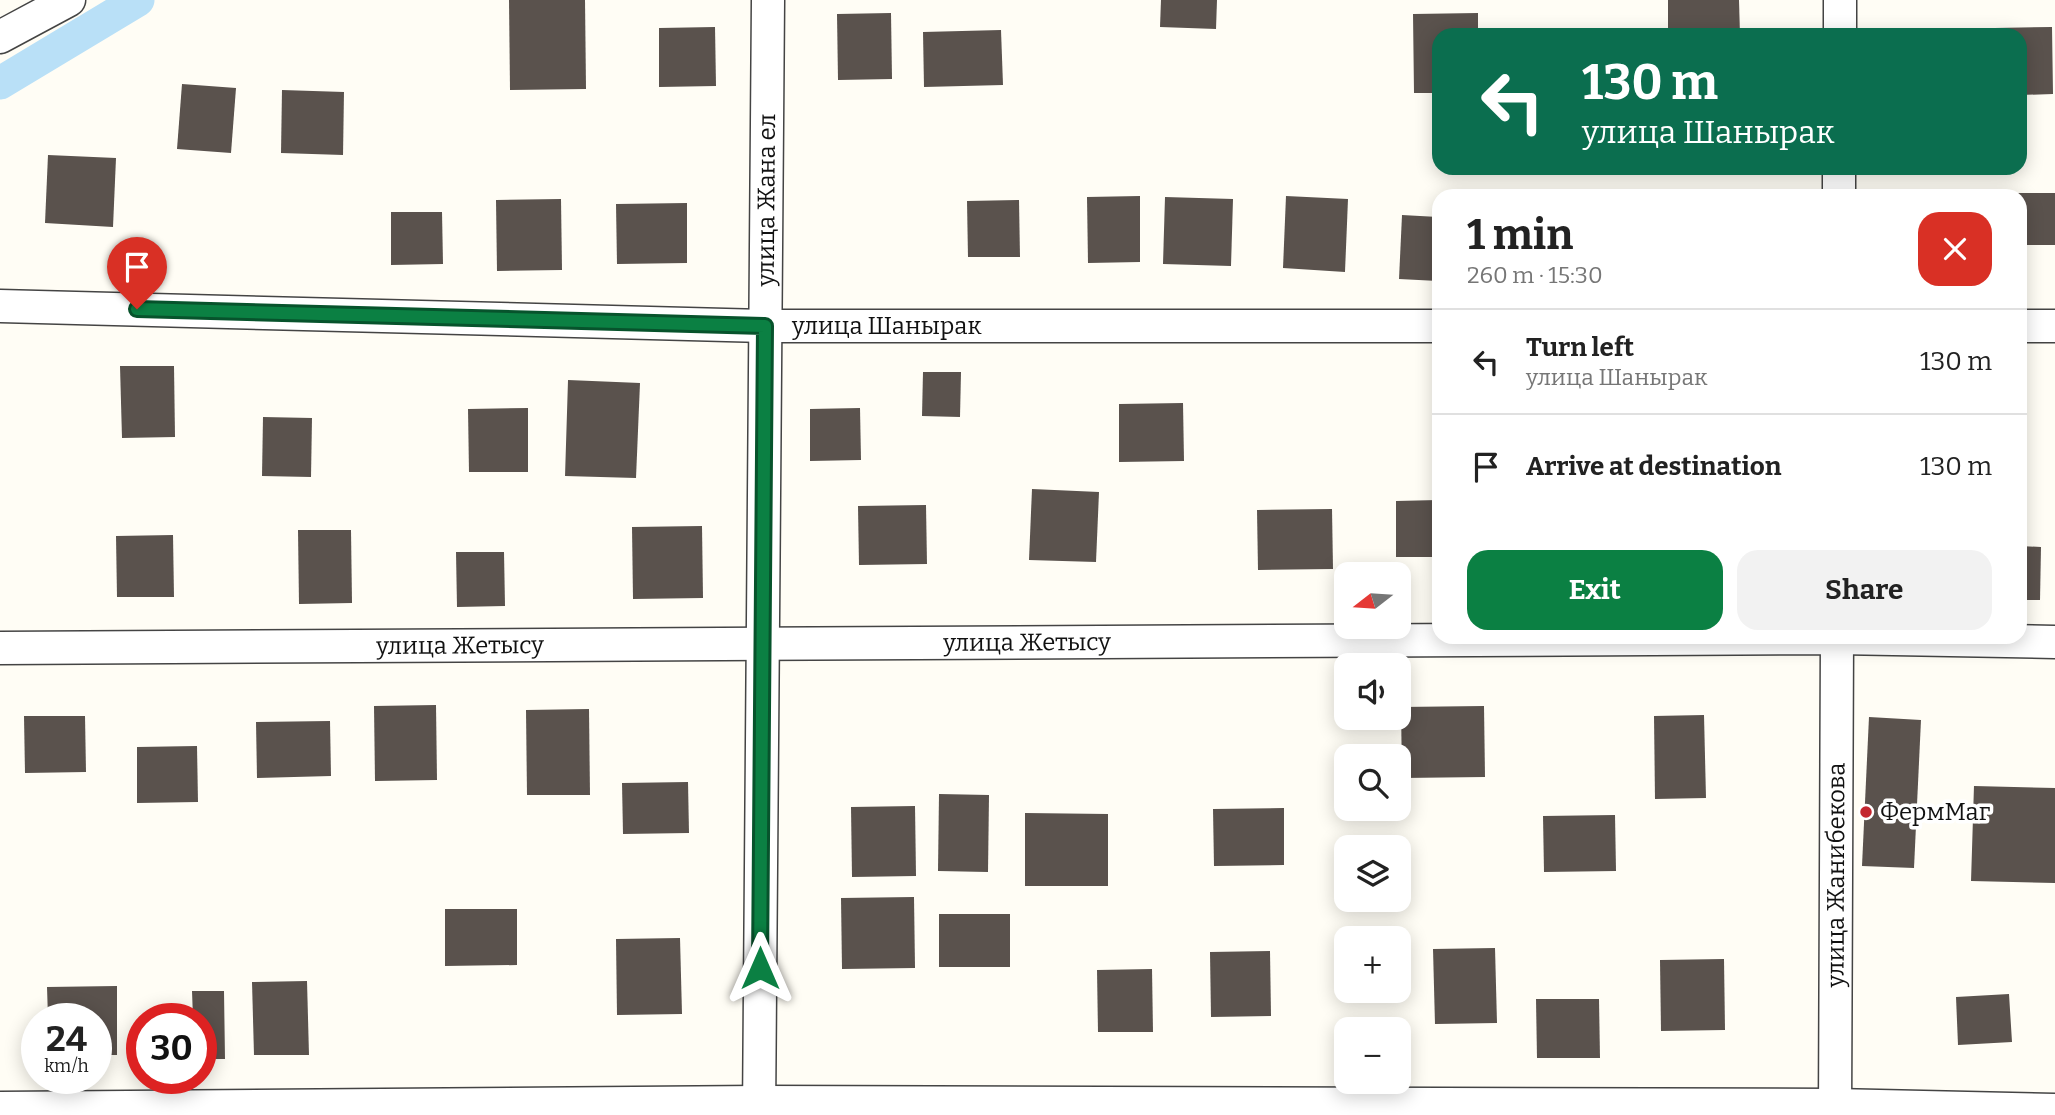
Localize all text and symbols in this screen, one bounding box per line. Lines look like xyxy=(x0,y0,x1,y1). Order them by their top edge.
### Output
text: 130 m xyxy=(1582,53,1718,112)
icon: left xyxy=(1467,56,1558,147)
street label: улица Жана ел xyxy=(752,113,781,288)
text: улица Шанырак xyxy=(1582,113,1835,151)
text: 1 min xyxy=(1467,210,1573,260)
button: close xyxy=(1918,212,1992,286)
pin xyxy=(107,237,167,309)
icon: arrive xyxy=(118,248,156,286)
text: 260 m · 15:30 xyxy=(1467,261,1603,289)
street label: улица Шанырак xyxy=(791,312,981,340)
text: Turn left xyxy=(1526,332,1634,363)
icon: left xyxy=(1467,343,1505,381)
text: 130 m xyxy=(1920,346,1992,377)
text: улица Шанырак xyxy=(1526,363,1708,391)
icon: arrive xyxy=(1467,448,1505,486)
text: Arrive at destination xyxy=(1526,451,1781,482)
text: 130 m xyxy=(1920,451,1992,482)
button: Exit xyxy=(1467,550,1723,630)
button: Share xyxy=(1737,550,1992,630)
north arrow xyxy=(1334,562,1410,639)
map controls xyxy=(1334,562,1411,1094)
street label: улица Жетысу xyxy=(942,628,1111,657)
street label: улица Жетысу xyxy=(375,631,544,660)
button: sound xyxy=(1334,653,1411,730)
button: search xyxy=(1334,744,1411,821)
street label: улица Жанибекова xyxy=(1822,762,1850,989)
place label: ФермМаг xyxy=(1880,798,1991,826)
marker: ФермМаг xyxy=(1858,804,1874,820)
button: layers xyxy=(1334,835,1411,912)
button: + xyxy=(1334,926,1411,1003)
position arrow xyxy=(723,931,797,1005)
speed limit sign: 30 xyxy=(126,1003,217,1094)
button: − xyxy=(1334,1017,1411,1094)
text: 24 xyxy=(46,1018,87,1060)
text: km/h xyxy=(44,1055,89,1077)

